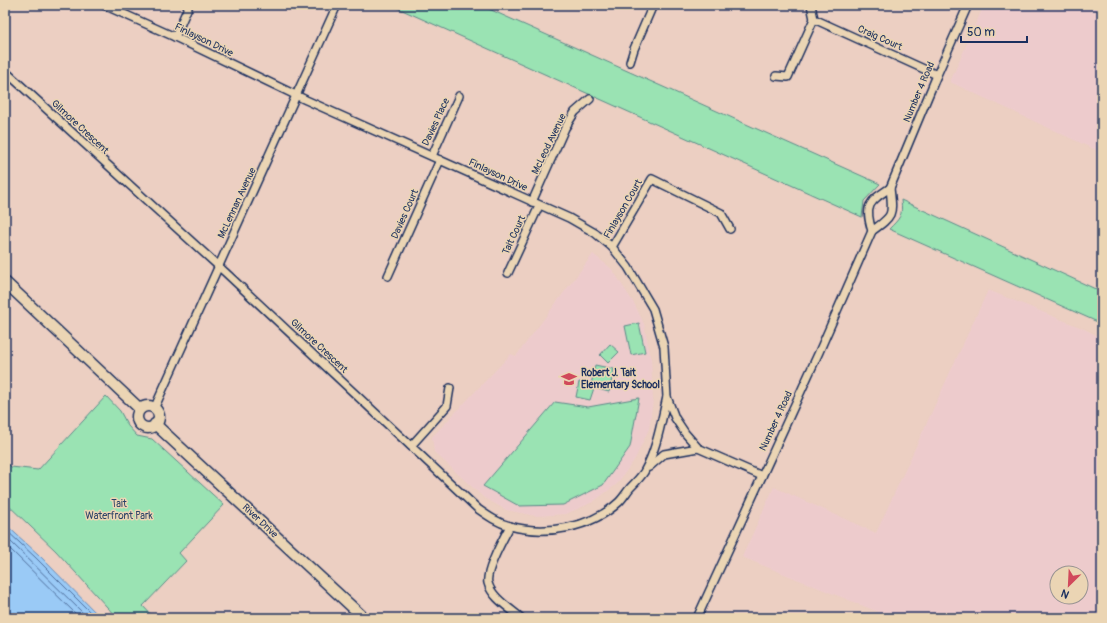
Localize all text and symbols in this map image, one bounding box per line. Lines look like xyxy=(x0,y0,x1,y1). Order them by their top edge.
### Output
scale bar xyxy=(961,18,1027,44)
street label: Finlayson Drive xyxy=(173,21,235,59)
street label: Craig Court xyxy=(856,23,905,54)
text: 50 m xyxy=(967,25,995,40)
street label: Number 4 Road xyxy=(901,60,937,124)
street label: Davies Place xyxy=(420,96,452,148)
street label: Gilmore Crescent xyxy=(49,97,112,157)
street label: McLeod Avenue xyxy=(529,112,569,176)
street label: Finlayson Drive xyxy=(467,156,529,194)
street label: McLennan Avenue xyxy=(215,166,259,240)
street label: Finlayson Court xyxy=(601,176,645,241)
street label: Davies Court xyxy=(389,186,422,241)
street label: Tait Court xyxy=(500,213,529,256)
street label: Gilmore Crescent xyxy=(288,316,351,376)
place label: Robert J. Tait Elementary School xyxy=(581,367,660,391)
school or university icon: Robert J. Tait Elementary School xyxy=(560,370,578,388)
street label: Number 4 Road xyxy=(757,389,795,453)
park label: Tait Waterfront Park xyxy=(85,498,154,522)
street label: River Drive xyxy=(240,501,280,541)
north arrow xyxy=(1049,565,1089,605)
text: N xyxy=(1059,586,1071,601)

